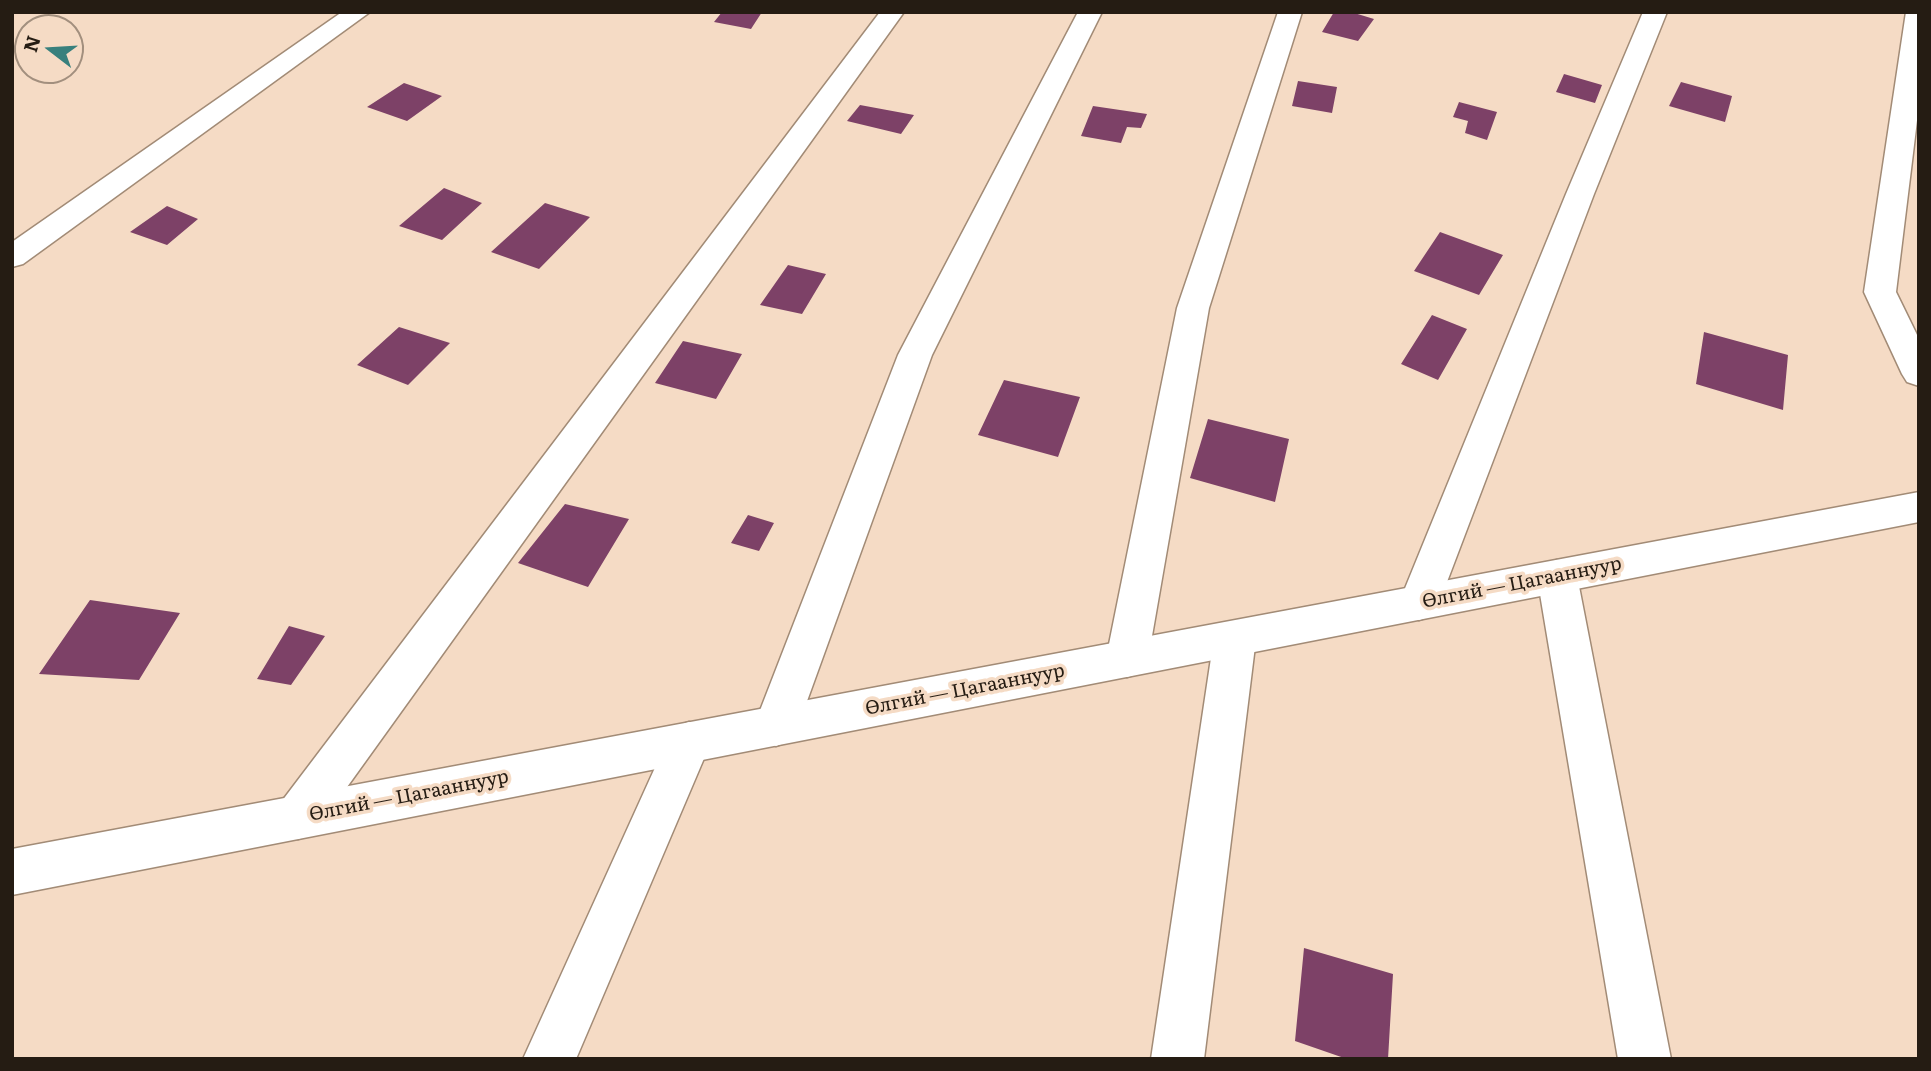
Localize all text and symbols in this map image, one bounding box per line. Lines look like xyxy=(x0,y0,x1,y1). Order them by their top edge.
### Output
north arrow xyxy=(14,14,84,84)
text: N xyxy=(15,32,47,55)
street label: Өлгий — Цагааннуур xyxy=(1420,552,1624,614)
street label: Өлгий — Цагааннуур xyxy=(863,659,1067,721)
street label: Өлгий — Цагааннуур xyxy=(307,765,511,827)

